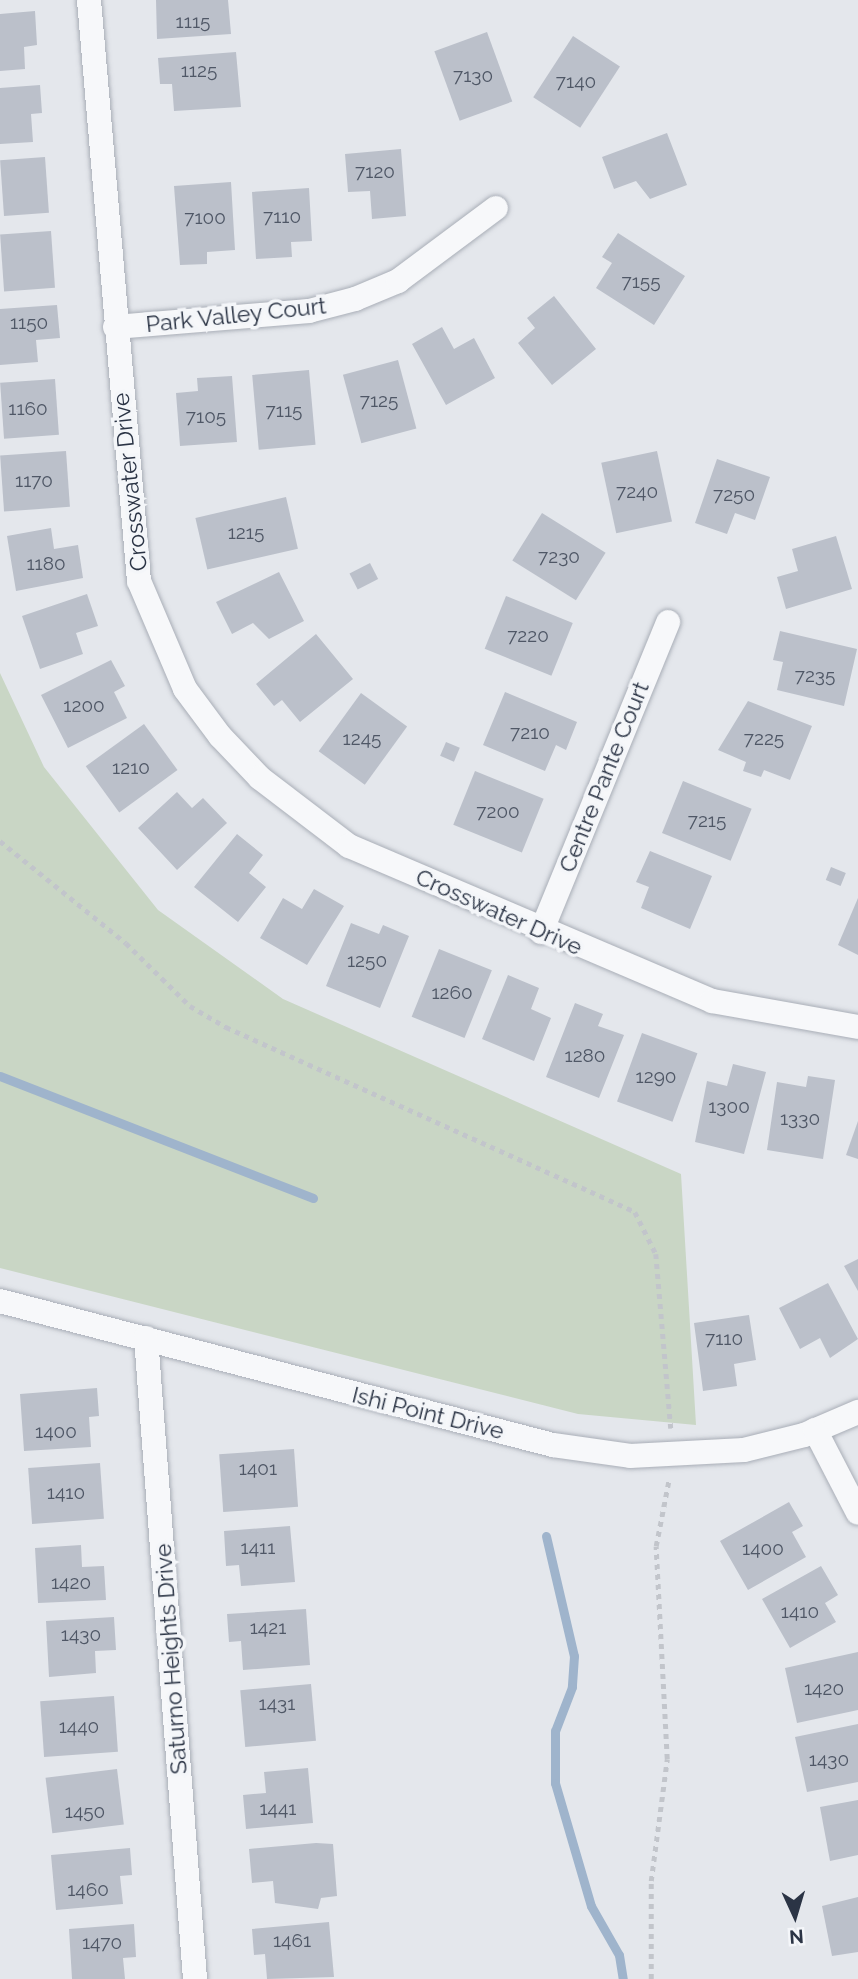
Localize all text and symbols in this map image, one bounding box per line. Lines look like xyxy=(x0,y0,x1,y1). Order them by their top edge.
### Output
house number: 1115 xyxy=(176,11,210,33)
house number: 1125 xyxy=(181,60,217,82)
house number: 7130 xyxy=(453,65,493,87)
house number: 7140 xyxy=(556,71,596,93)
house number: 7120 xyxy=(355,161,395,183)
house number: 7110 xyxy=(263,206,301,228)
house number: 7100 xyxy=(184,207,226,229)
house number: 7155 xyxy=(621,271,661,293)
street label: Park Valley Court xyxy=(144,292,328,338)
house number: 1150 xyxy=(10,312,48,334)
house number: 7125 xyxy=(360,390,398,412)
street label: Crosswater Drive xyxy=(107,391,153,573)
house number: 1160 xyxy=(8,398,48,420)
house number: 7115 xyxy=(266,400,302,422)
house number: 7105 xyxy=(186,406,226,428)
house number: 1170 xyxy=(15,470,53,492)
house number: 7240 xyxy=(616,481,658,503)
house number: 7250 xyxy=(713,484,755,506)
house number: 1215 xyxy=(228,522,264,544)
house number: 7230 xyxy=(538,546,580,568)
house number: 1180 xyxy=(26,553,66,575)
house number: 7220 xyxy=(507,625,549,647)
house number: 7235 xyxy=(795,665,835,687)
street label: Centre Pante Court xyxy=(553,678,655,876)
house number: 1200 xyxy=(63,695,105,717)
house number: 7210 xyxy=(510,722,550,744)
house number: 1245 xyxy=(343,728,381,750)
house number: 7225 xyxy=(744,728,784,750)
house number: 1210 xyxy=(112,757,150,779)
house number: 7200 xyxy=(476,801,520,823)
house number: 7215 xyxy=(688,810,726,832)
street label: Crosswater Drive xyxy=(411,863,587,961)
house number: 1250 xyxy=(347,950,387,972)
house number: 1260 xyxy=(431,982,473,1004)
house number: 1280 xyxy=(565,1045,605,1067)
house number: 1290 xyxy=(636,1066,676,1088)
house number: 1300 xyxy=(708,1096,750,1118)
house number: 1330 xyxy=(780,1108,820,1130)
house number: 7110 xyxy=(705,1328,743,1350)
street label: Ishi Point Drive xyxy=(349,1381,507,1445)
house number: 1400 xyxy=(35,1421,77,1443)
house number: 1401 xyxy=(239,1458,277,1480)
house number: 1410 xyxy=(47,1482,85,1504)
house number: 1411 xyxy=(241,1537,275,1559)
house number: 1400 xyxy=(742,1538,784,1560)
street label: Saturno Heights Drive xyxy=(149,1543,193,1775)
house number: 1420 xyxy=(51,1572,91,1594)
house number: 1410 xyxy=(781,1601,819,1623)
house number: 1421 xyxy=(250,1617,286,1639)
house number: 1430 xyxy=(61,1624,101,1646)
house number: 1420 xyxy=(804,1678,844,1700)
house number: 1431 xyxy=(259,1693,295,1715)
house number: 1440 xyxy=(59,1716,99,1738)
house number: 1430 xyxy=(809,1749,849,1771)
house number: 1441 xyxy=(259,1798,297,1820)
house number: 1450 xyxy=(65,1801,105,1823)
house number: 1460 xyxy=(67,1879,109,1901)
north arrow xyxy=(760,1881,830,1951)
text: N xyxy=(788,1925,804,1948)
house number: 1461 xyxy=(273,1930,311,1952)
house number: 1470 xyxy=(82,1932,122,1954)

